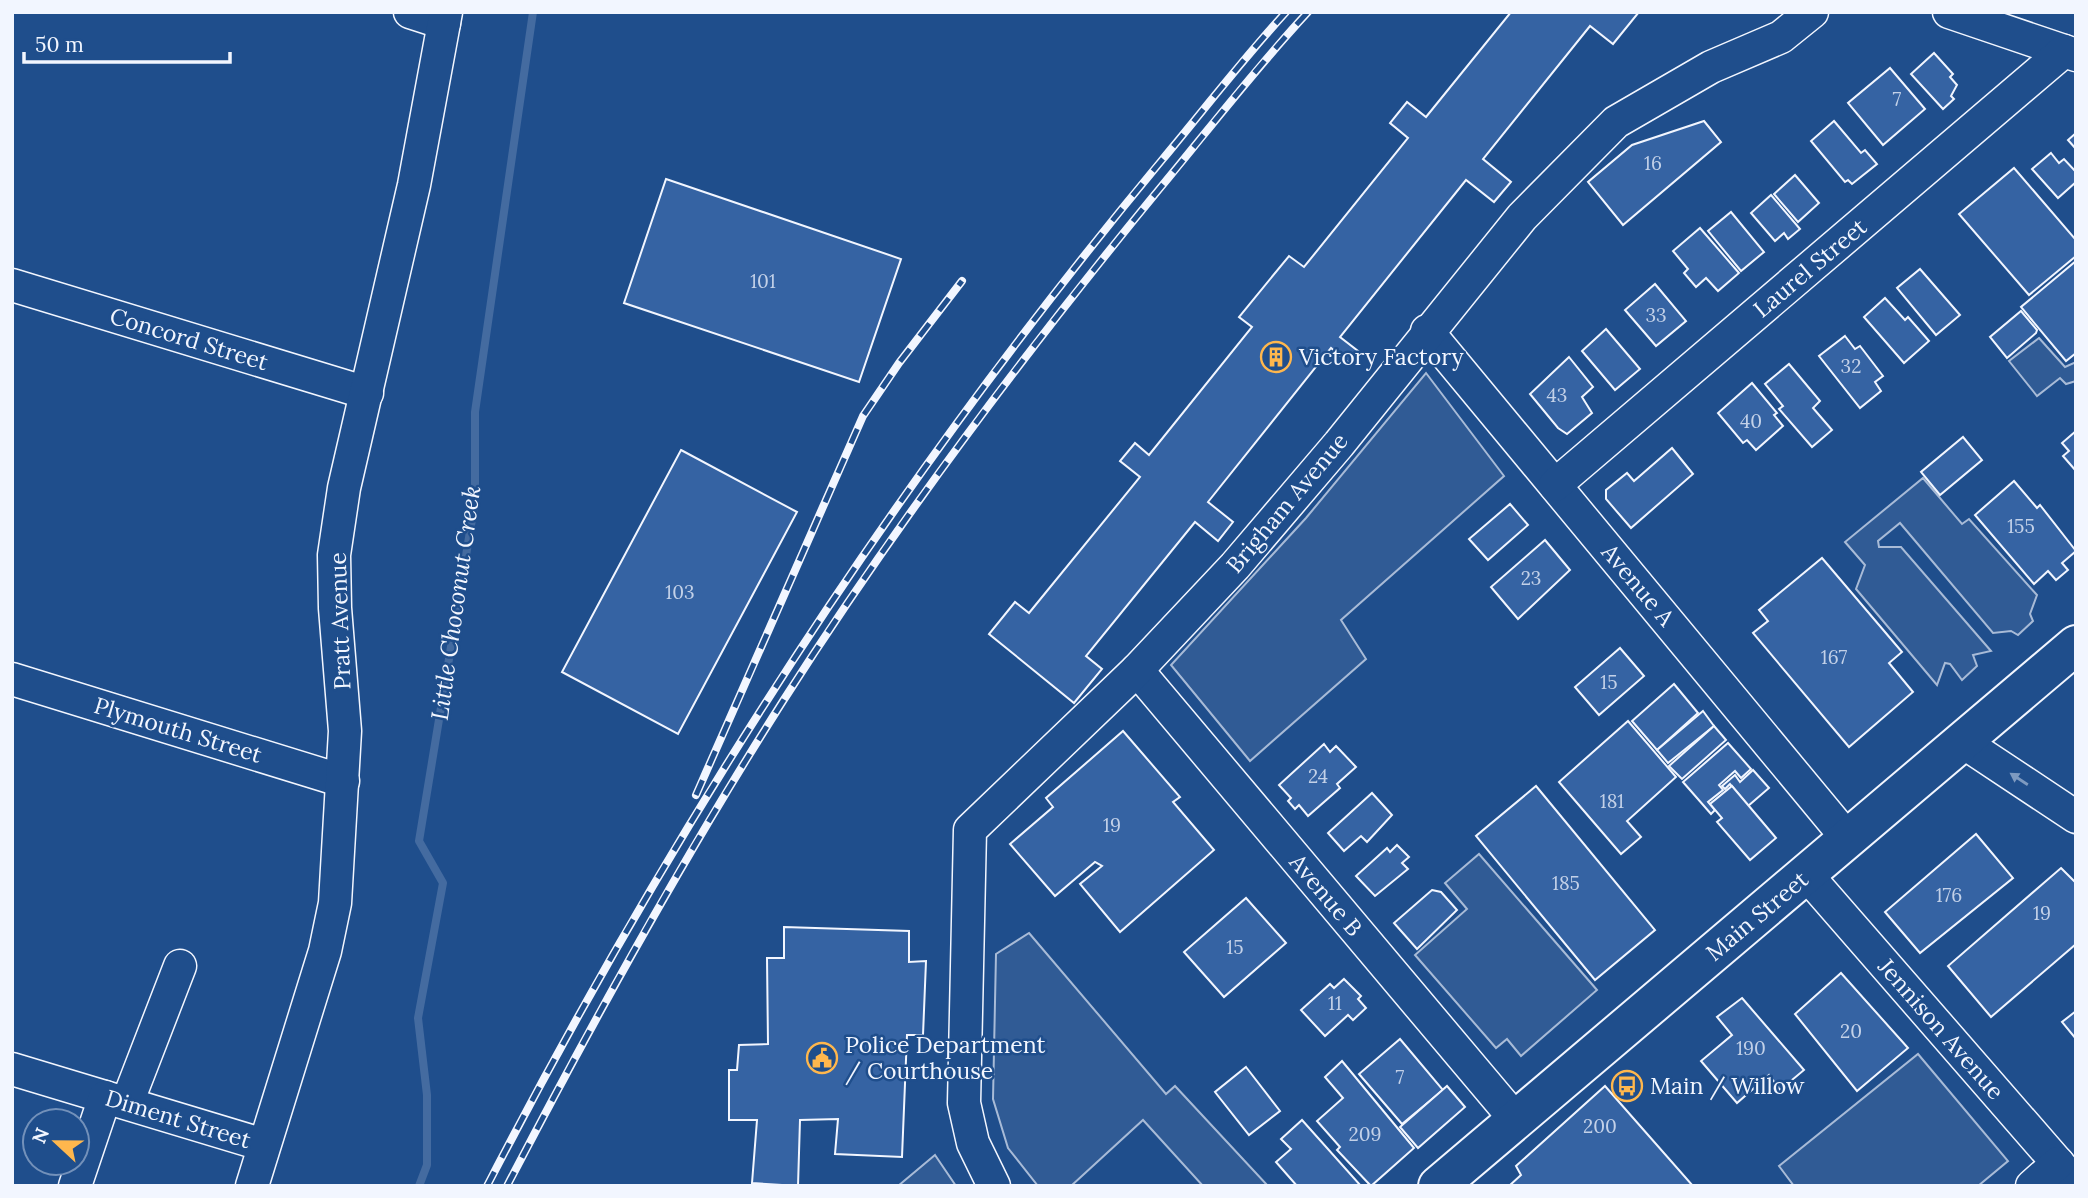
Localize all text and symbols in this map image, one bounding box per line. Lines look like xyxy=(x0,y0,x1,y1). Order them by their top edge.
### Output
scale bar xyxy=(24,21,231,65)
text: 50 m xyxy=(35,31,84,58)
house number: 7 xyxy=(1893,87,1902,111)
house number: 16 xyxy=(1644,151,1662,175)
street label: Laurel Street xyxy=(1747,212,1872,323)
house number: 101 xyxy=(750,269,776,293)
street label: Concord Street xyxy=(107,301,272,376)
house number: 33 xyxy=(1645,303,1667,327)
building icon: Victory Factory xyxy=(1259,340,1293,374)
place label: Victory Factory xyxy=(1298,342,1465,371)
house number: 32 xyxy=(1841,354,1861,378)
house number: 43 xyxy=(1547,383,1567,407)
house number: 40 xyxy=(1740,409,1762,433)
street label: Brigham Avenue xyxy=(1220,427,1354,579)
water label: Little Choconut Creek xyxy=(424,484,487,722)
house number: 155 xyxy=(2007,514,2035,538)
street label: Avenue A xyxy=(1595,537,1682,632)
street label: Pratt Avenue xyxy=(323,552,356,690)
house number: 23 xyxy=(1521,566,1541,590)
house number: 103 xyxy=(665,580,695,604)
house number: 167 xyxy=(1821,645,1847,669)
house number: 15 xyxy=(1600,670,1618,694)
street label: Plymouth Street xyxy=(91,690,266,769)
house number: 24 xyxy=(1308,764,1328,788)
one-way arrow xyxy=(2009,773,2029,786)
house number: 181 xyxy=(1600,789,1624,813)
house number: 19 xyxy=(1103,813,1121,837)
street label: Avenue B xyxy=(1283,847,1369,942)
street label: Main Street xyxy=(1700,864,1814,967)
house number: 185 xyxy=(1552,871,1580,895)
house number: 176 xyxy=(1936,883,1962,907)
house number: 19 xyxy=(2033,901,2051,925)
house number: 15 xyxy=(1226,935,1244,959)
street label: Jennison Avenue xyxy=(1872,952,2010,1105)
house number: 11 xyxy=(1328,991,1342,1015)
house number: 20 xyxy=(1840,1019,1862,1043)
place label: Police Department / Courthouse xyxy=(845,1030,1046,1086)
house number: 190 xyxy=(1736,1036,1766,1060)
public building icon: Police Department / Courthouse xyxy=(805,1041,839,1075)
house number: 7 xyxy=(1396,1065,1405,1089)
bus stop icon: Main / Willow xyxy=(1610,1069,1644,1103)
place label: Main / Willow xyxy=(1650,1071,1805,1101)
street label: Diment Street xyxy=(102,1083,254,1154)
north arrow xyxy=(21,1107,91,1177)
house number: 200 xyxy=(1583,1114,1617,1138)
house number: 209 xyxy=(1349,1122,1381,1146)
text: N xyxy=(26,1124,54,1147)

